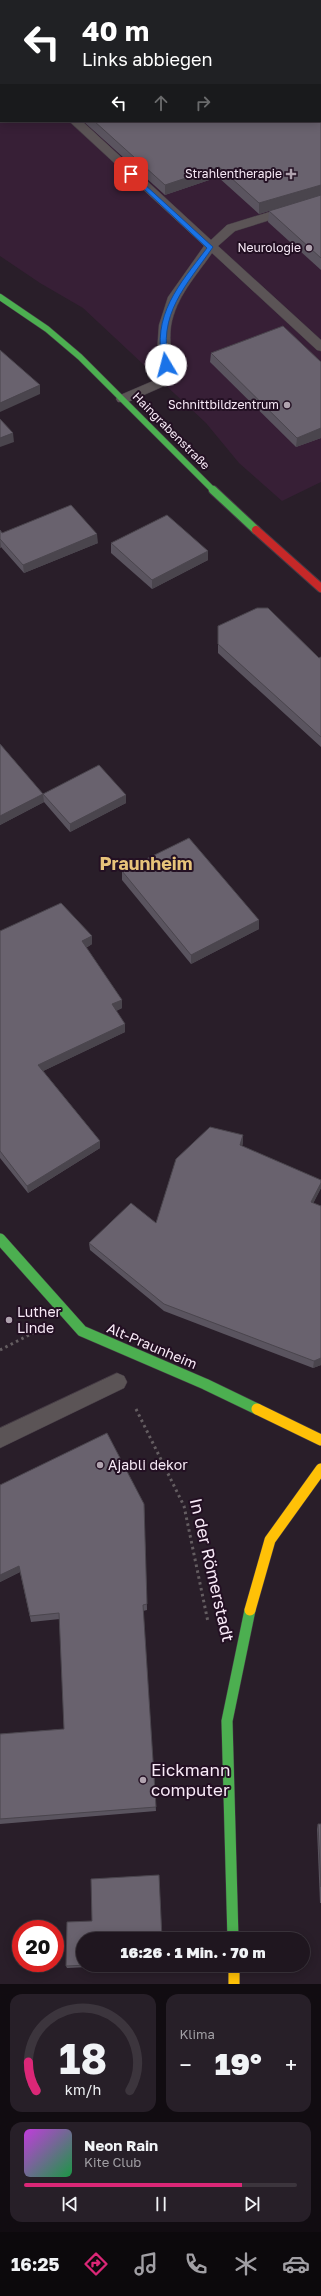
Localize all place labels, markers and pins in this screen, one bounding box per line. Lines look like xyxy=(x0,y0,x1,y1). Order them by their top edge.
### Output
pin xyxy=(114,157,148,191)
place label: Strahlentherapie xyxy=(185,166,282,181)
marker: Strahlentherapie xyxy=(285,168,297,180)
place label: Neurologie xyxy=(237,240,301,255)
marker: Neurologie xyxy=(304,243,314,253)
place label: Schnittbildzentrum xyxy=(168,397,279,412)
marker: Schnittbildzentrum xyxy=(282,400,292,410)
place label: Luther Linde xyxy=(17,1303,61,1336)
marker: Luther Linde xyxy=(4,1315,14,1325)
place label: Ajabli dekor xyxy=(108,1456,188,1473)
marker: Ajabli dekor xyxy=(95,1460,105,1470)
place label: Eickmann computer xyxy=(151,1759,230,1800)
marker: Eickmann computer xyxy=(138,1775,148,1785)

